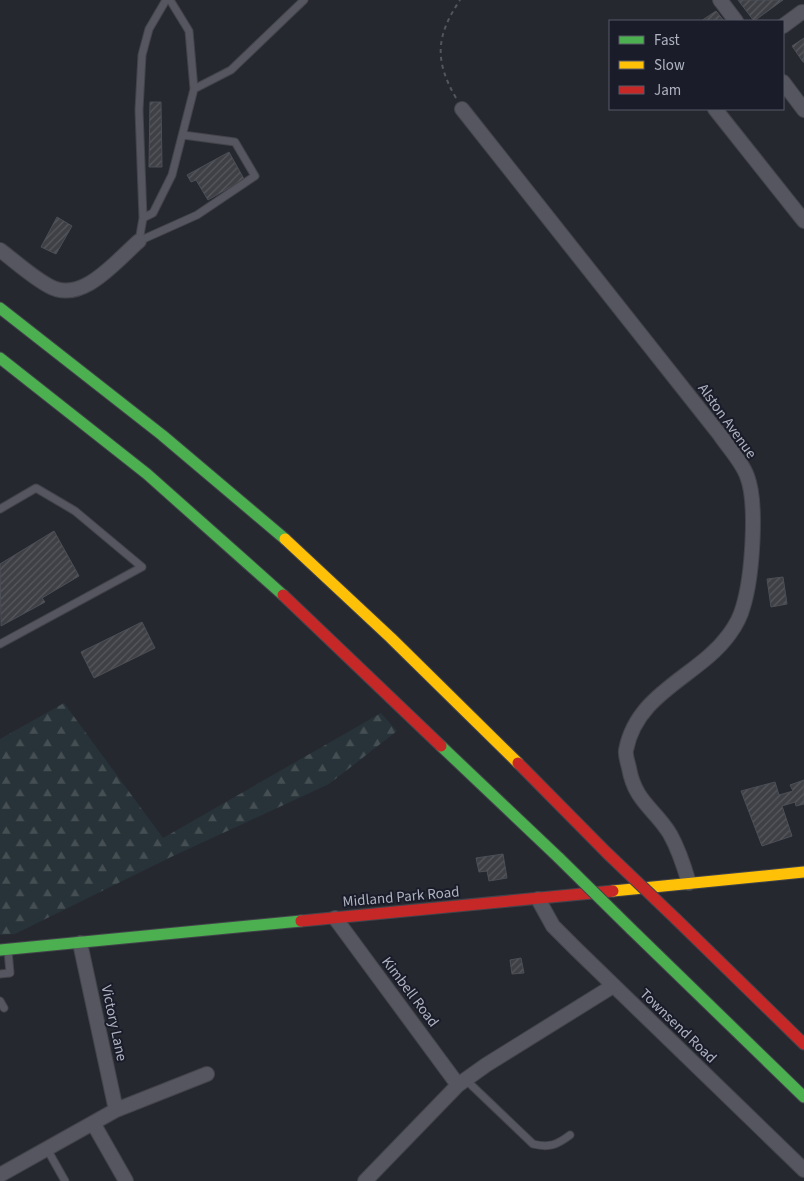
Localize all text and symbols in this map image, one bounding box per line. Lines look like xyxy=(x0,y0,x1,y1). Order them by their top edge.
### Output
legend xyxy=(609,20,784,110)
text: Fast xyxy=(654,30,680,51)
text: Slow xyxy=(654,55,685,76)
text: Jam xyxy=(654,80,681,101)
street label: Alston Avenue xyxy=(693,379,761,463)
street label: Midland Park Road xyxy=(342,881,460,913)
street label: Kimbell Road xyxy=(377,952,443,1032)
street label: Victory Lane xyxy=(96,983,132,1063)
street label: Townsend Road xyxy=(635,984,721,1068)

